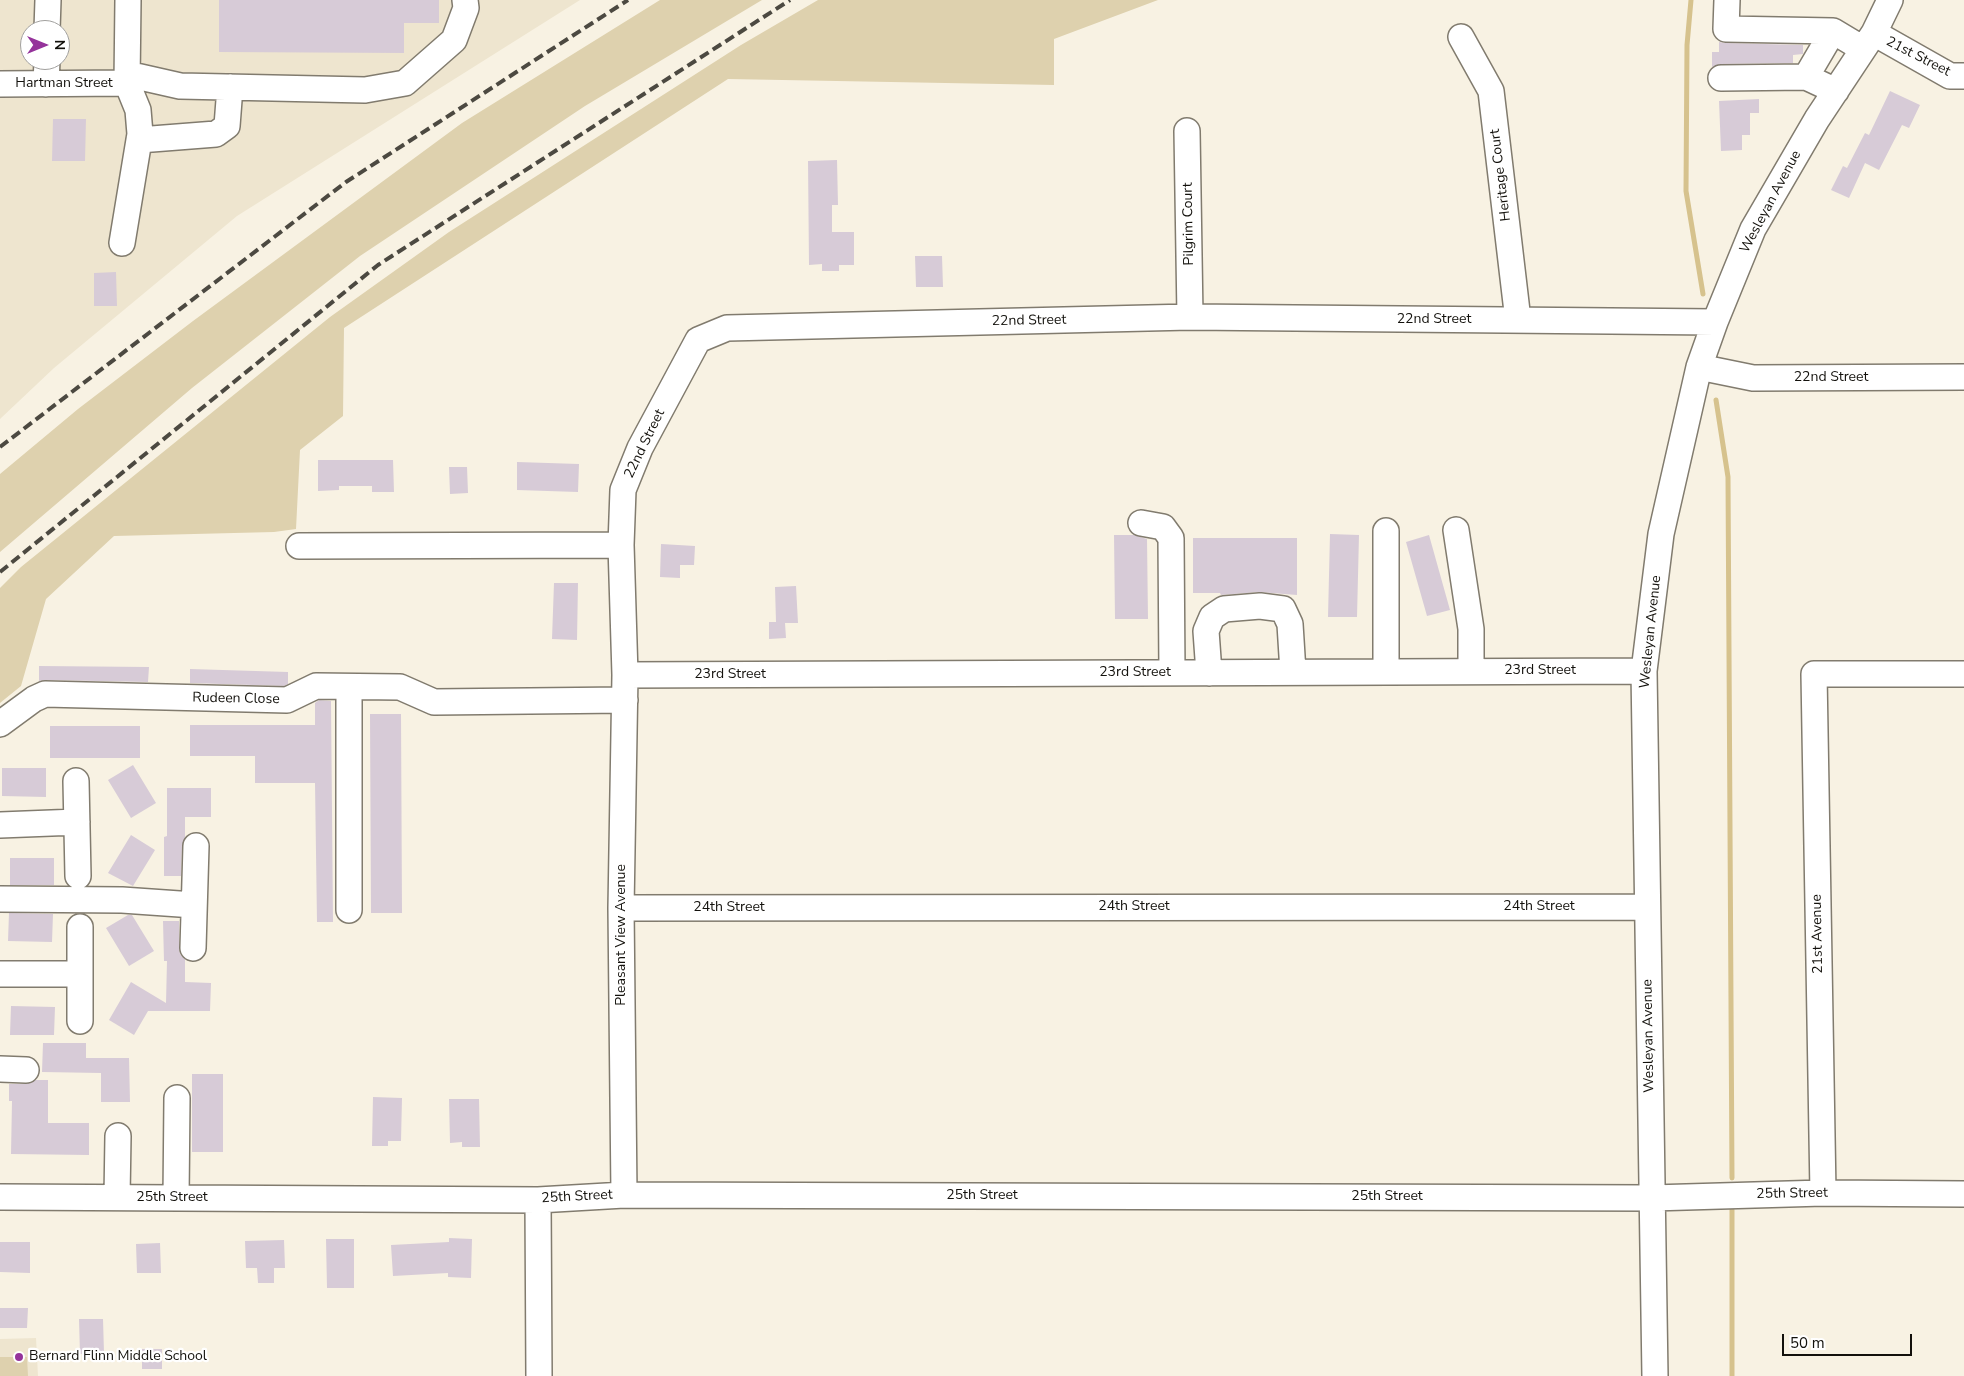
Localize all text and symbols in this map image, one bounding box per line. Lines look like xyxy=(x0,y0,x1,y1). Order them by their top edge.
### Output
north arrow xyxy=(20,20,70,70)
street label: 21st Street xyxy=(1883,34,1953,80)
text: N xyxy=(50,40,69,50)
street label: Hartman Street xyxy=(15,76,113,92)
street label: Heritage Court xyxy=(1487,128,1515,222)
street label: Wesleyan Avenue xyxy=(1737,148,1805,256)
street label: Pilgrim Court xyxy=(1180,182,1198,266)
street label: 22nd Street xyxy=(992,312,1066,330)
street label: 22nd Street xyxy=(1397,312,1471,328)
street label: 22nd Street xyxy=(1794,370,1868,386)
street label: 22nd Street xyxy=(621,407,669,481)
street label: Wesleyan Avenue xyxy=(1637,574,1665,690)
street label: 23rd Street xyxy=(1504,663,1576,679)
street label: 23rd Street xyxy=(1099,665,1171,681)
street label: 23rd Street xyxy=(694,667,766,683)
street label: Rudeen Close xyxy=(192,690,280,708)
street label: Pleasant View Avenue xyxy=(614,864,630,1006)
street label: 21st Avenue xyxy=(1809,894,1827,974)
street label: 24th Street xyxy=(1098,899,1170,915)
street label: 24th Street xyxy=(1503,899,1575,915)
street label: 24th Street xyxy=(693,900,765,916)
street label: Wesleyan Avenue xyxy=(1640,979,1658,1093)
street label: 25th Street xyxy=(1756,1185,1828,1203)
street label: 25th Street xyxy=(541,1187,613,1207)
street label: 25th Street xyxy=(946,1188,1018,1204)
street label: 25th Street xyxy=(1351,1189,1423,1205)
street label: 25th Street xyxy=(136,1190,208,1206)
scale bar xyxy=(1784,1324,1914,1356)
text: 50 m xyxy=(1790,1333,1825,1353)
place label: Bernard Flinn Middle School xyxy=(29,1349,207,1365)
marker: Bernard Flinn Middle School xyxy=(13,1351,25,1363)

